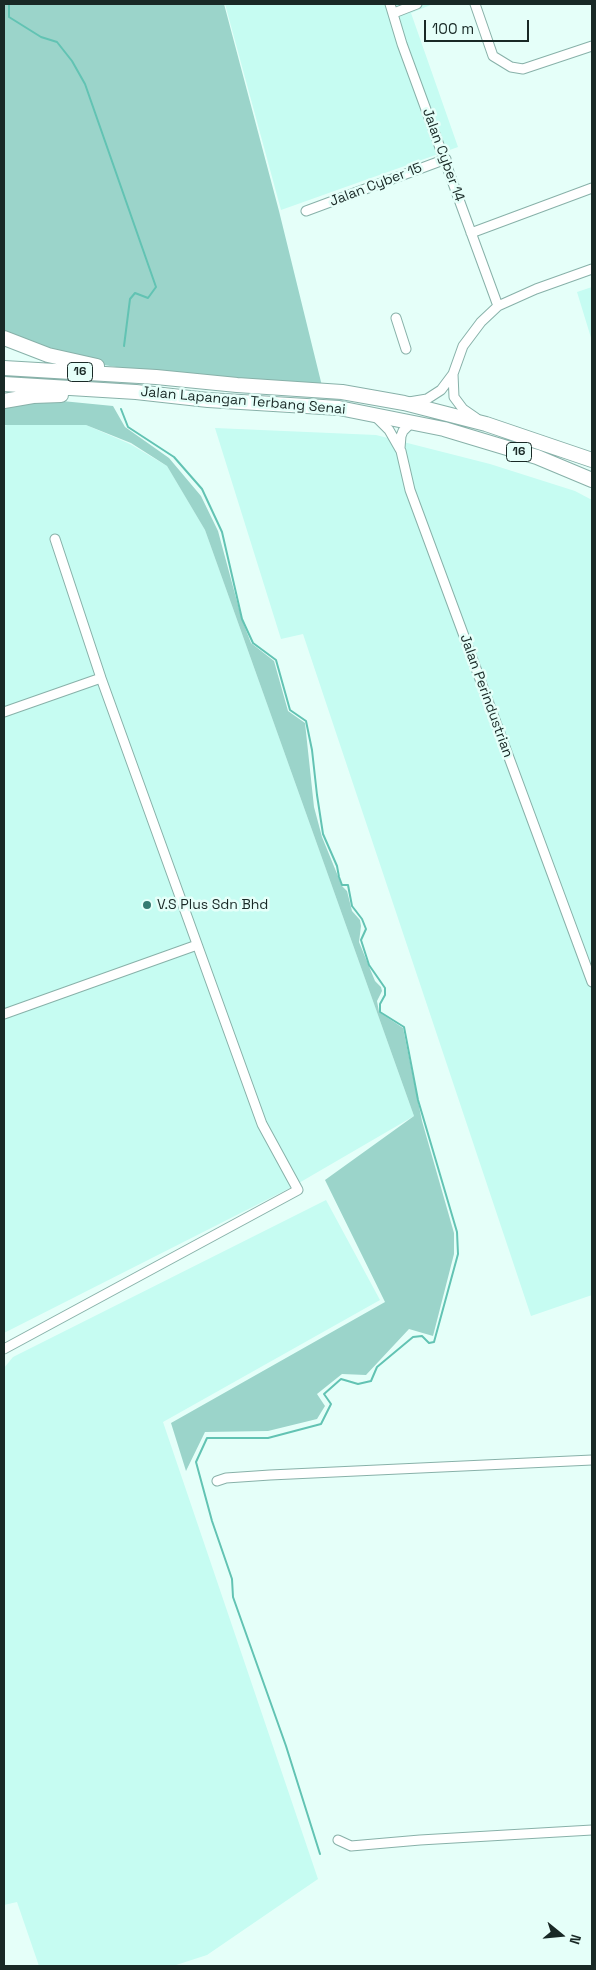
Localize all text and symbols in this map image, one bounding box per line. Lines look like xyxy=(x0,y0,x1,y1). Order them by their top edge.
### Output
scale bar xyxy=(426,10,531,42)
text: 100 m xyxy=(432,19,474,38)
street label: Jalan Cyber 14 xyxy=(418,106,468,204)
street label: Jalan Cyber 15 xyxy=(327,160,425,210)
road number: 16 xyxy=(68,362,92,382)
street label: Jalan Lapangan Terbang Senai xyxy=(140,384,346,418)
road number: 16 xyxy=(506,442,532,462)
street label: Jalan Perindustrian xyxy=(456,632,516,760)
place label: V.S Plus Sdn Bhd xyxy=(157,897,268,913)
marker: V.S Plus Sdn Bhd xyxy=(141,899,153,911)
north arrow xyxy=(536,1910,586,1960)
text: N xyxy=(565,1932,585,1946)

